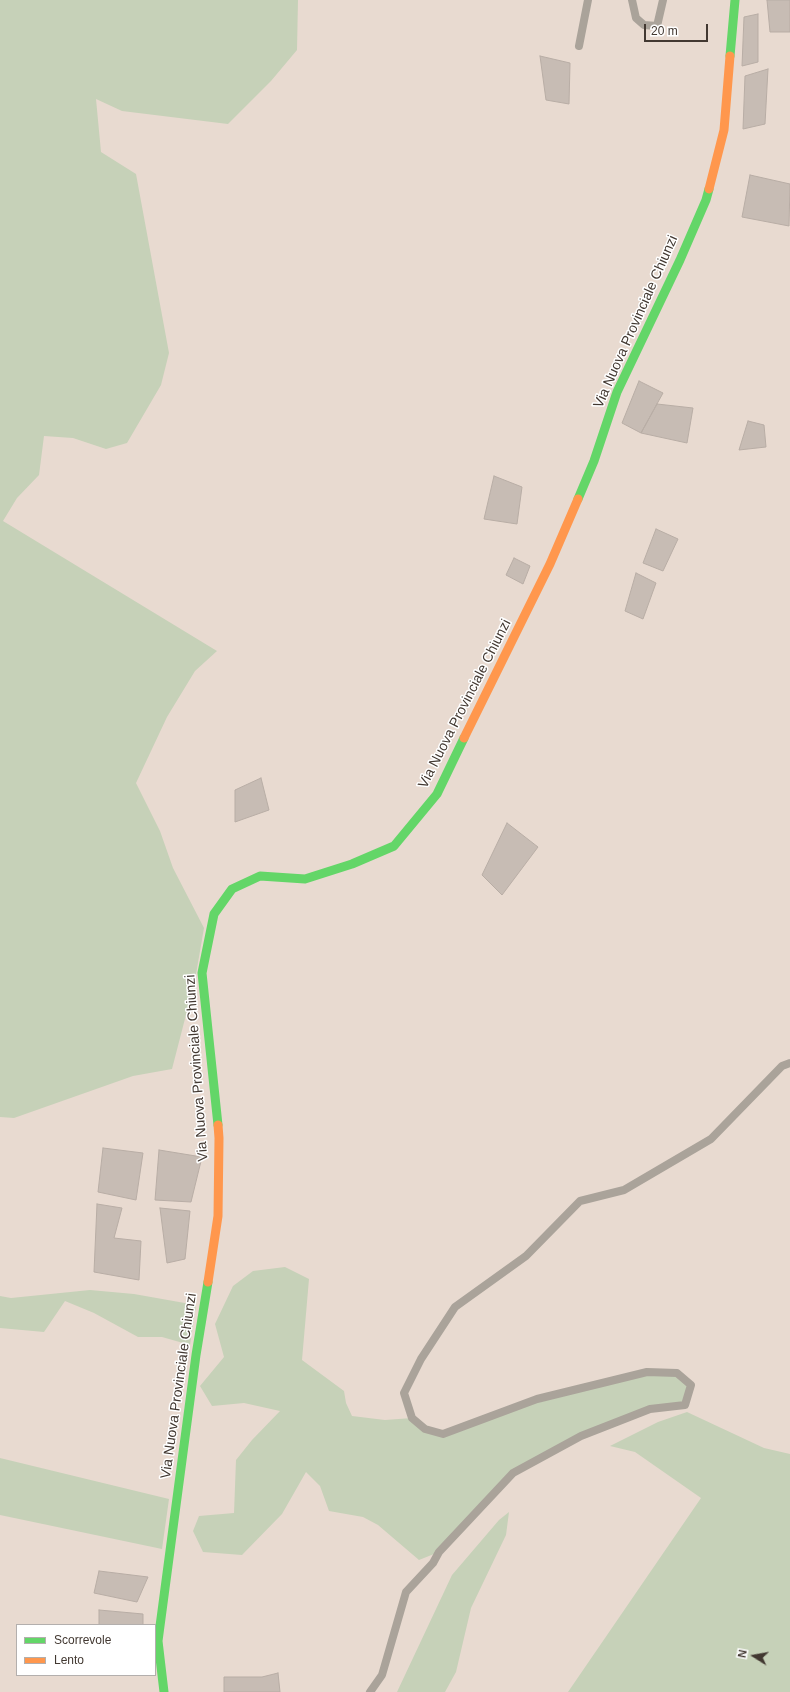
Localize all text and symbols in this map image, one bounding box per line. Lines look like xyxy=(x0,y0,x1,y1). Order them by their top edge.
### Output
scale bar xyxy=(646,16,710,42)
text: 20 m xyxy=(651,24,678,38)
street label: Via Nuova Provinciale Chiunzi xyxy=(590,233,682,411)
street label: Via Nuova Provinciale Chiunzi xyxy=(415,617,515,791)
street label: Via Nuova Provinciale Chiunzi xyxy=(182,974,212,1162)
street label: Via Nuova Provinciale Chiunzi xyxy=(158,1292,200,1480)
legend xyxy=(16,1624,156,1676)
text: Scorrevole xyxy=(54,1633,111,1647)
north arrow xyxy=(734,1636,774,1676)
text: N xyxy=(736,1649,749,1659)
text: Lento xyxy=(54,1653,84,1667)

